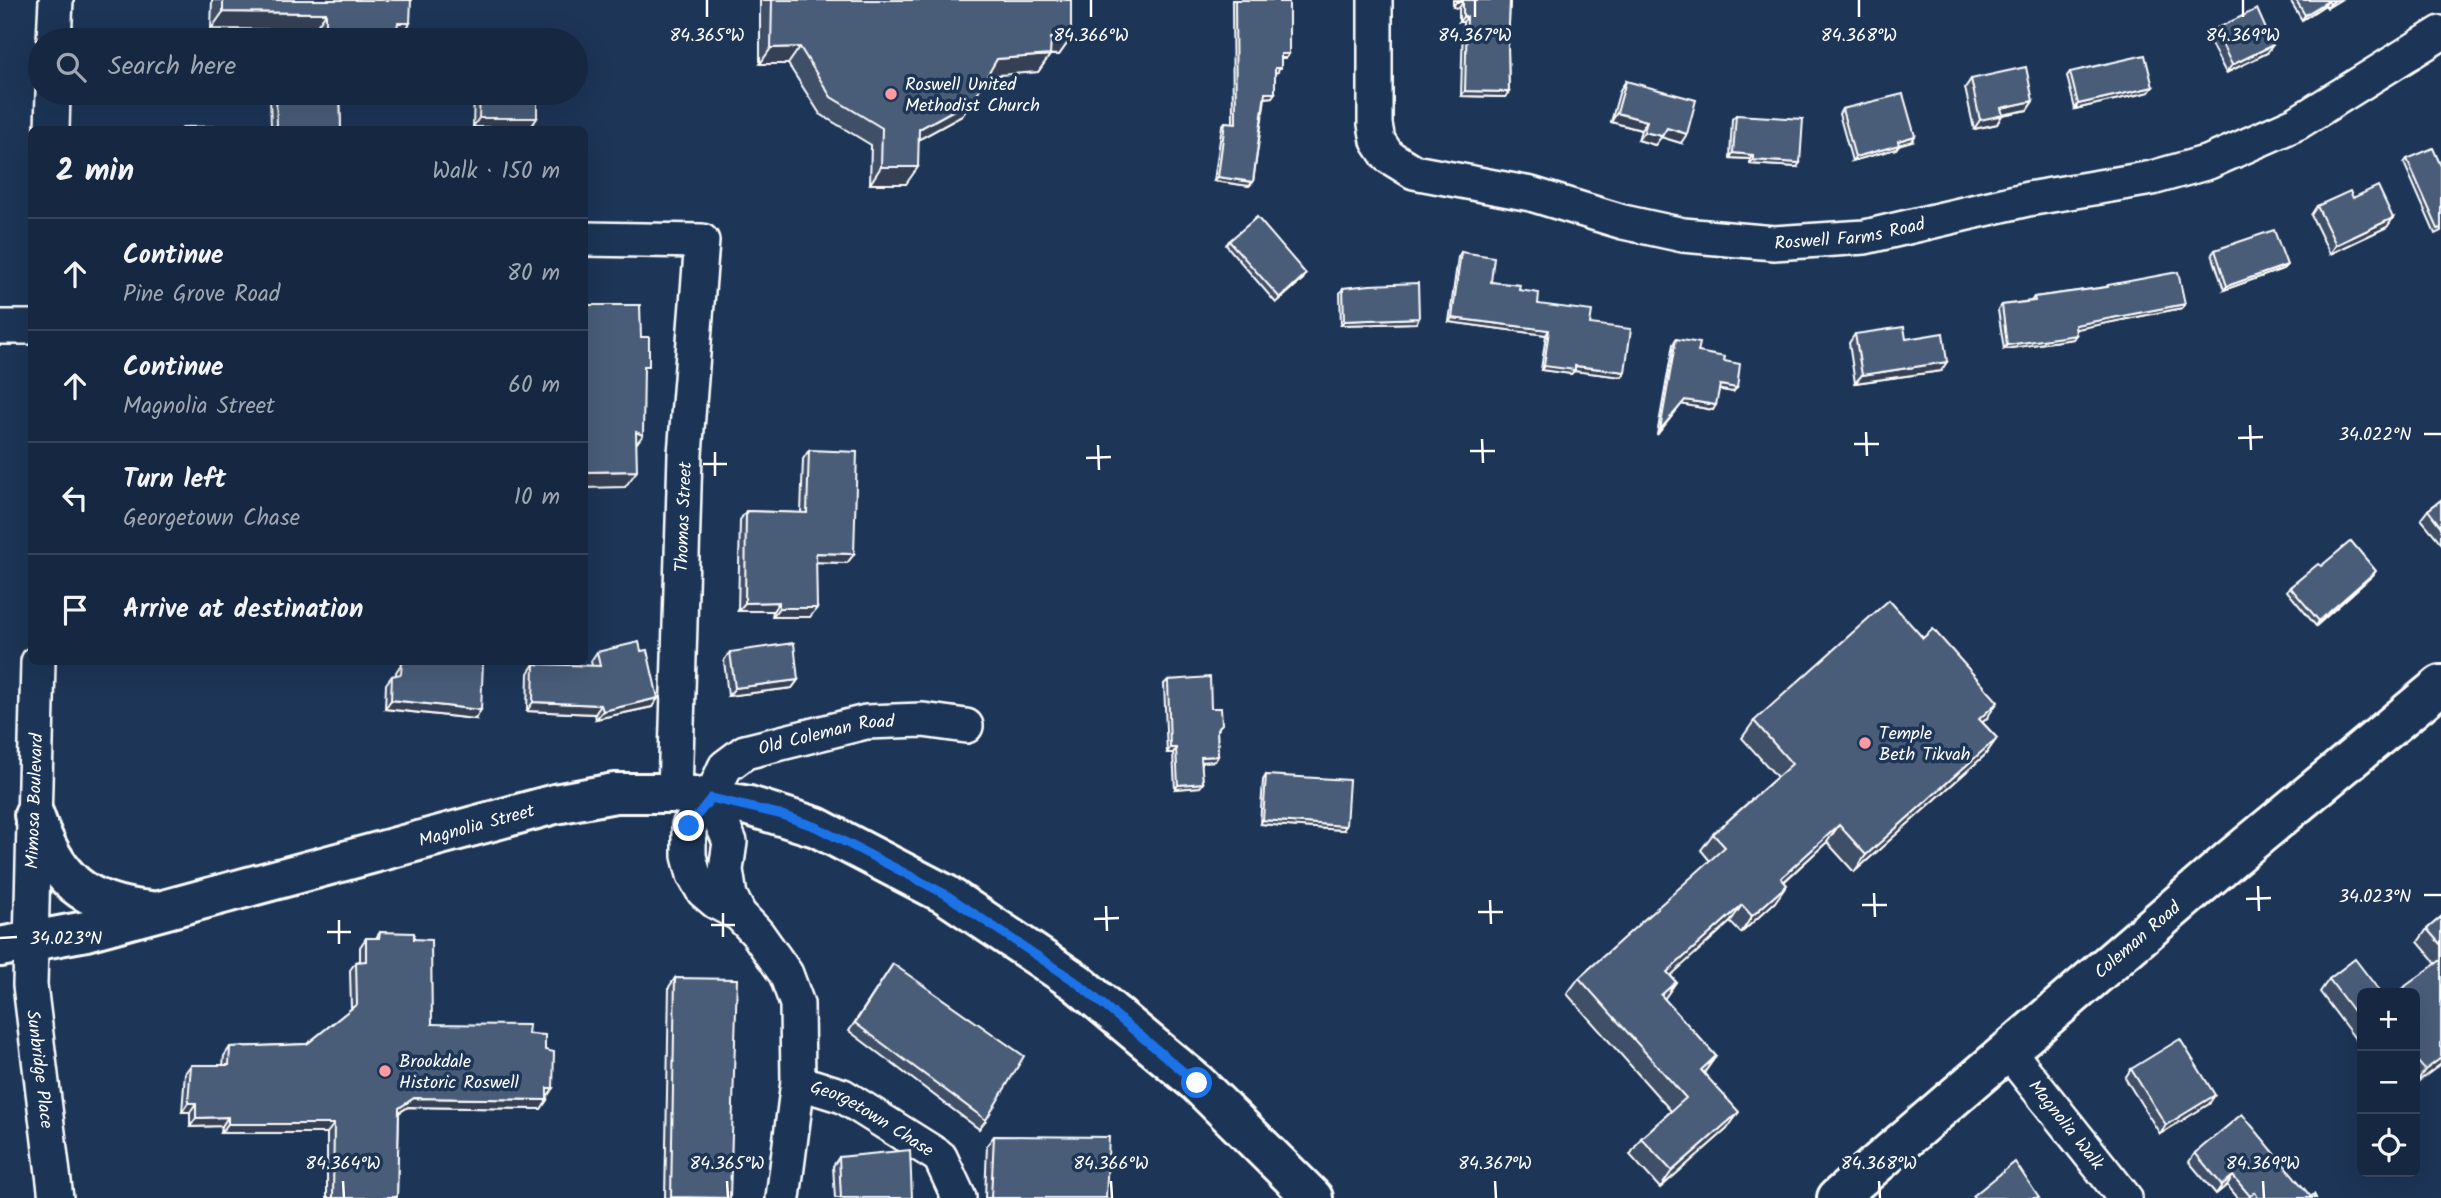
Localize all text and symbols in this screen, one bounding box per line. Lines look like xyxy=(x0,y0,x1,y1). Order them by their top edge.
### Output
text: 84.365°W xyxy=(669,22,745,51)
text: 84.366°W xyxy=(1053,22,1129,51)
text: 84.367°W xyxy=(1438,22,1512,51)
text: 84.368°W xyxy=(1821,22,1897,51)
text: 84.369°W xyxy=(2206,22,2280,51)
search box xyxy=(28,28,588,105)
text: Search here xyxy=(108,46,236,88)
icon: search xyxy=(52,48,90,86)
place label: Roswell United Methodist Church xyxy=(905,71,1040,121)
marker: Roswell United Methodist Church xyxy=(883,86,899,102)
text: 2 min xyxy=(56,148,134,196)
text: Walk · 150 m xyxy=(432,154,560,190)
street label: Roswell Farms Road xyxy=(1773,210,1929,259)
text: Continue xyxy=(123,235,224,277)
icon: ahead xyxy=(56,255,94,293)
text: 80 m xyxy=(507,256,560,292)
text: Pine Grove Road xyxy=(123,277,280,313)
text: Continue xyxy=(123,347,224,389)
icon: ahead xyxy=(56,367,94,405)
text: 60 m xyxy=(508,368,560,404)
text: Magnolia Street xyxy=(123,389,275,425)
text: 34.022°N xyxy=(2339,421,2411,450)
text: Turn left xyxy=(123,459,226,501)
street label: Thomas Street xyxy=(668,460,701,573)
icon: left xyxy=(56,479,94,517)
text: 10 m xyxy=(514,480,560,516)
text: Georgetown Chase xyxy=(123,501,300,537)
text: Arrive at destination xyxy=(123,589,363,631)
icon: arrive xyxy=(56,591,94,629)
street label: Old Coleman Road xyxy=(755,708,896,764)
place label: Temple Beth Tikvah xyxy=(1879,720,1970,770)
street label: Mimosa Boulevard xyxy=(19,732,52,870)
marker: Temple Beth Tikvah xyxy=(1857,735,1873,751)
street label: Magnolia Street xyxy=(416,797,539,856)
route end xyxy=(673,810,704,841)
text: 34.023°N xyxy=(2339,883,2411,912)
street label: Coleman Road xyxy=(2088,894,2189,987)
text: 34.023°N xyxy=(30,925,102,954)
map controls xyxy=(2357,988,2420,1177)
button: + xyxy=(2357,988,2420,1051)
street label: Sunbridge Place xyxy=(17,1009,60,1130)
place label: Brookdale Historic Roswell xyxy=(399,1048,520,1098)
button: − xyxy=(2357,1051,2420,1114)
marker: Brookdale Historic Roswell xyxy=(377,1063,393,1079)
route start xyxy=(1181,1067,1212,1098)
street label: Georgetown Chase xyxy=(806,1074,939,1166)
street label: Magnolia Walk xyxy=(2020,1074,2111,1177)
button: locate xyxy=(2357,1114,2420,1177)
text: 84.364°W xyxy=(305,1150,381,1179)
text: 84.365°W xyxy=(689,1150,765,1179)
text: 84.366°W xyxy=(1073,1150,1149,1179)
text: 84.367°W xyxy=(1458,1150,1532,1179)
text: 84.368°W xyxy=(1841,1150,1917,1179)
text: 84.369°W xyxy=(2226,1150,2300,1179)

